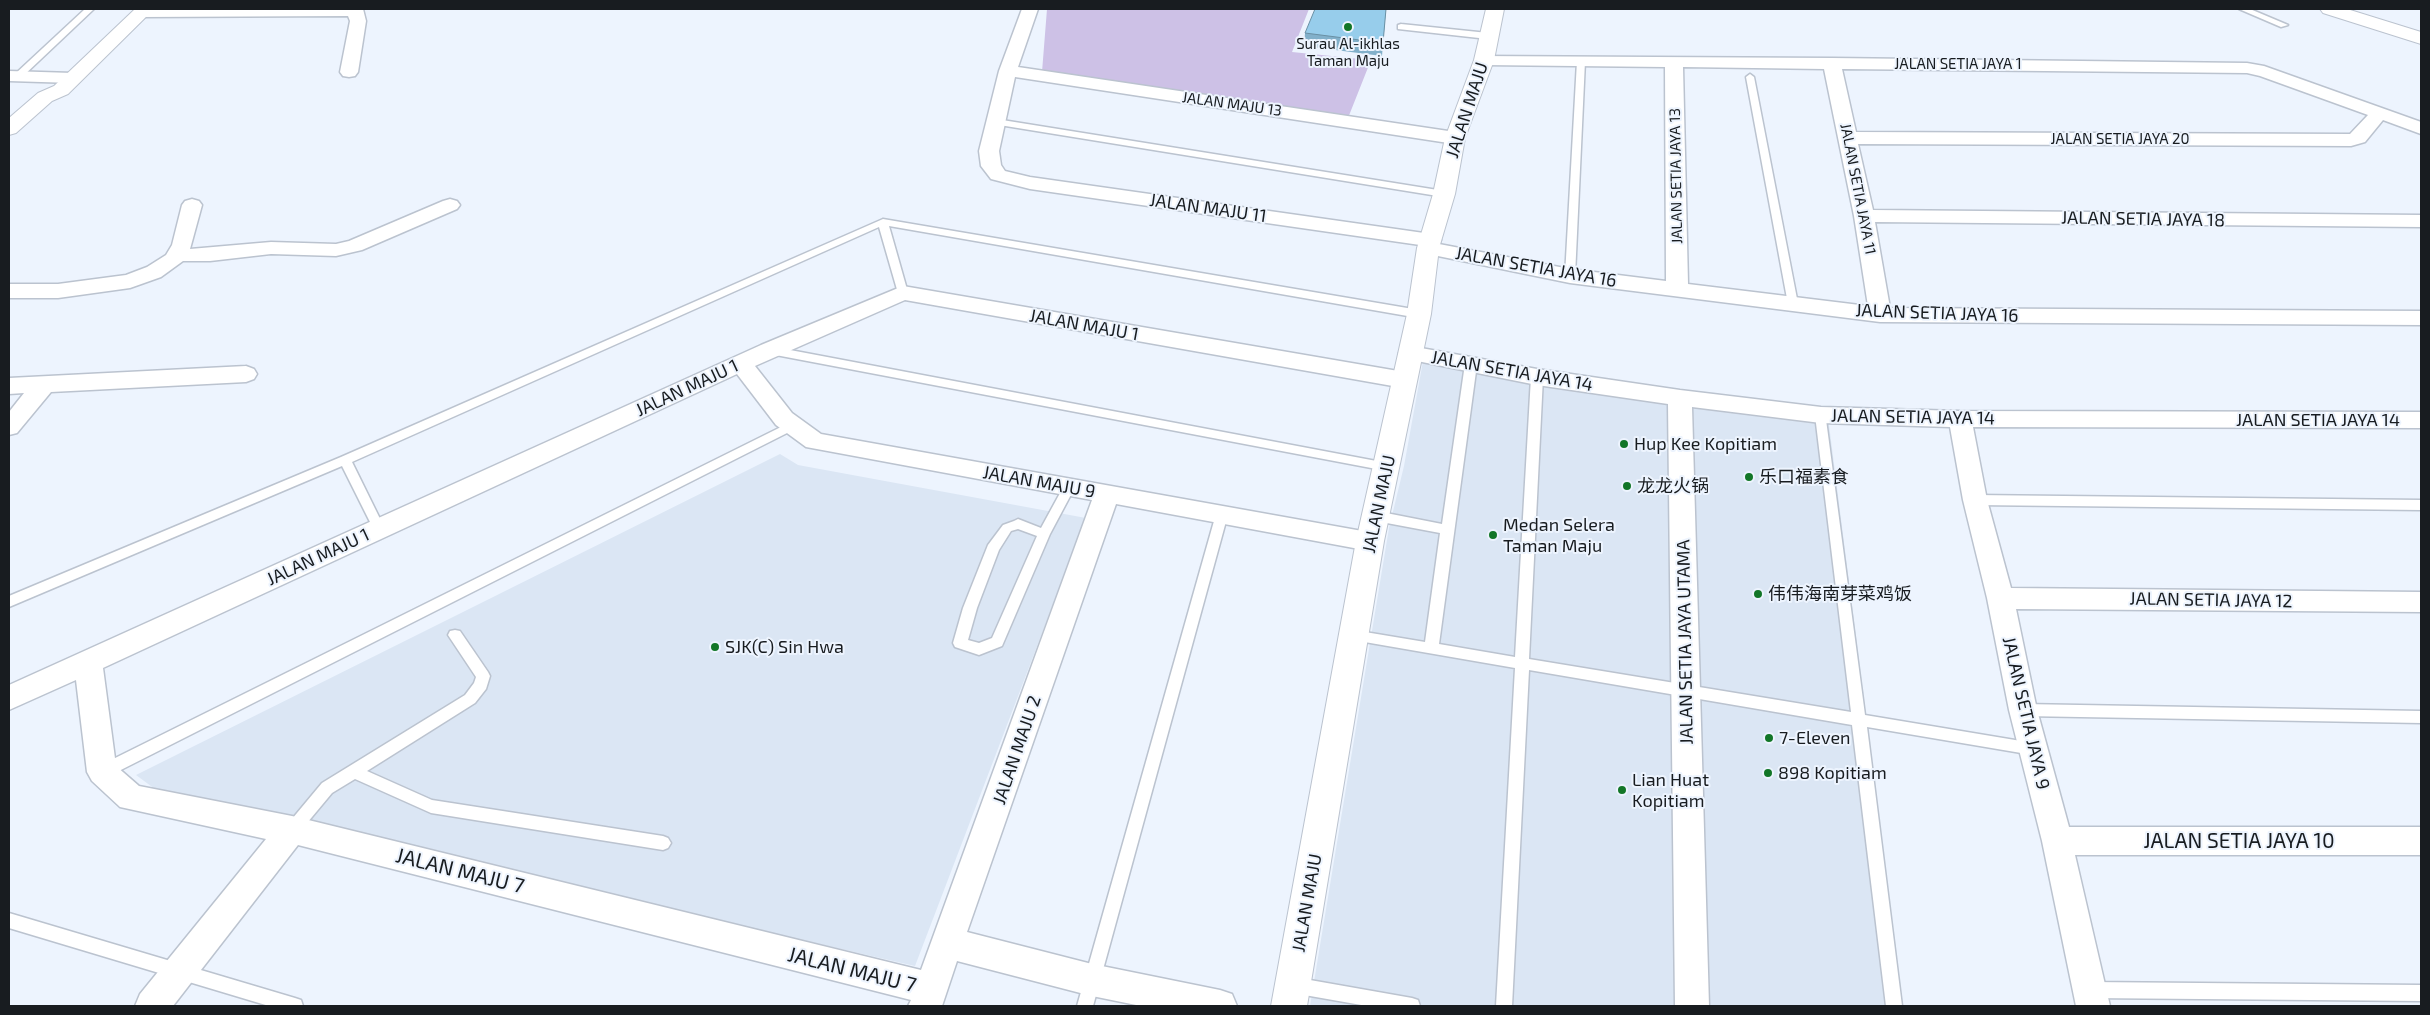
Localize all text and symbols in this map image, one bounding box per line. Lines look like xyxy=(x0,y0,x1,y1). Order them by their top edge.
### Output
marker: Surau Al-ikhlas Taman Maju xyxy=(1342,21,1354,33)
place label: Surau Al-ikhlas Taman Maju xyxy=(1296,35,1400,70)
street label: JALAN SETIA JAYA 1 xyxy=(1894,55,2022,73)
street label: JALAN MAJU xyxy=(1441,59,1493,161)
street label: JALAN MAJU 13 xyxy=(1181,88,1283,120)
street label: JALAN SETIA JAYA 13 xyxy=(1666,108,1686,244)
street label: JALAN SETIA JAYA 11 xyxy=(1836,122,1880,256)
street label: JALAN SETIA JAYA 20 xyxy=(2050,130,2190,148)
street label: JALAN MAJU 11 xyxy=(1148,189,1268,227)
street label: JALAN SETIA JAYA 18 xyxy=(2061,207,2225,231)
street label: JALAN SETIA JAYA 16 xyxy=(1454,242,1618,292)
street label: JALAN SETIA JAYA 16 xyxy=(1855,299,2019,327)
street label: JALAN MAJU 1 xyxy=(1028,305,1140,345)
street label: JALAN SETIA JAYA 14 xyxy=(1429,346,1595,396)
street label: JALAN MAJU 1 xyxy=(632,355,742,421)
street label: JALAN SETIA JAYA 14 xyxy=(1831,405,1995,429)
street label: JALAN SETIA JAYA 14 xyxy=(2236,409,2400,431)
place label: Hup Kee Kopitiam xyxy=(1634,433,1777,455)
marker: Hup Kee Kopitiam xyxy=(1618,438,1630,450)
street label: JALAN MAJU xyxy=(1358,453,1400,555)
street label: JALAN MAJU 9 xyxy=(981,461,1097,503)
place label: 乐口福素食 xyxy=(1759,466,1849,488)
marker: 乐口福素食 xyxy=(1743,471,1755,483)
place label: 龙龙火锅 xyxy=(1637,475,1709,497)
marker: 龙龙火锅 xyxy=(1621,480,1633,492)
place label: Medan Selera Taman Maju xyxy=(1503,514,1615,556)
street label: JALAN MAJU 1 xyxy=(263,524,373,590)
marker: Medan Selera Taman Maju xyxy=(1487,529,1499,541)
street label: JALAN SETIA JAYA UTAMA xyxy=(1672,539,1698,745)
place label: 伟伟海南芽菜鸡饭 xyxy=(1768,583,1912,605)
marker: 伟伟海南芽菜鸡饭 xyxy=(1752,588,1764,600)
street label: JALAN SETIA JAYA 12 xyxy=(2129,588,2293,612)
street label: JALAN SETIA JAYA 9 xyxy=(1998,634,2054,792)
place label: SJK(C) Sin Hwa xyxy=(725,636,844,658)
marker: SJK(C) Sin Hwa xyxy=(709,641,721,653)
street label: JALAN MAJU 2 xyxy=(988,693,1046,807)
place label: 7-Eleven xyxy=(1779,727,1851,749)
marker: 7-Eleven xyxy=(1763,732,1775,744)
place label: 898 Kopitiam xyxy=(1778,762,1887,784)
marker: 898 Kopitiam xyxy=(1762,767,1774,779)
place label: Lian Huat Kopitiam xyxy=(1632,769,1709,812)
marker: Lian Huat Kopitiam xyxy=(1616,784,1628,796)
street label: JALAN SETIA JAYA 10 xyxy=(2143,828,2335,854)
street label: JALAN MAJU 7 xyxy=(393,843,527,899)
street label: JALAN MAJU xyxy=(1288,852,1326,954)
street label: JALAN MAJU 7 xyxy=(785,942,919,998)

